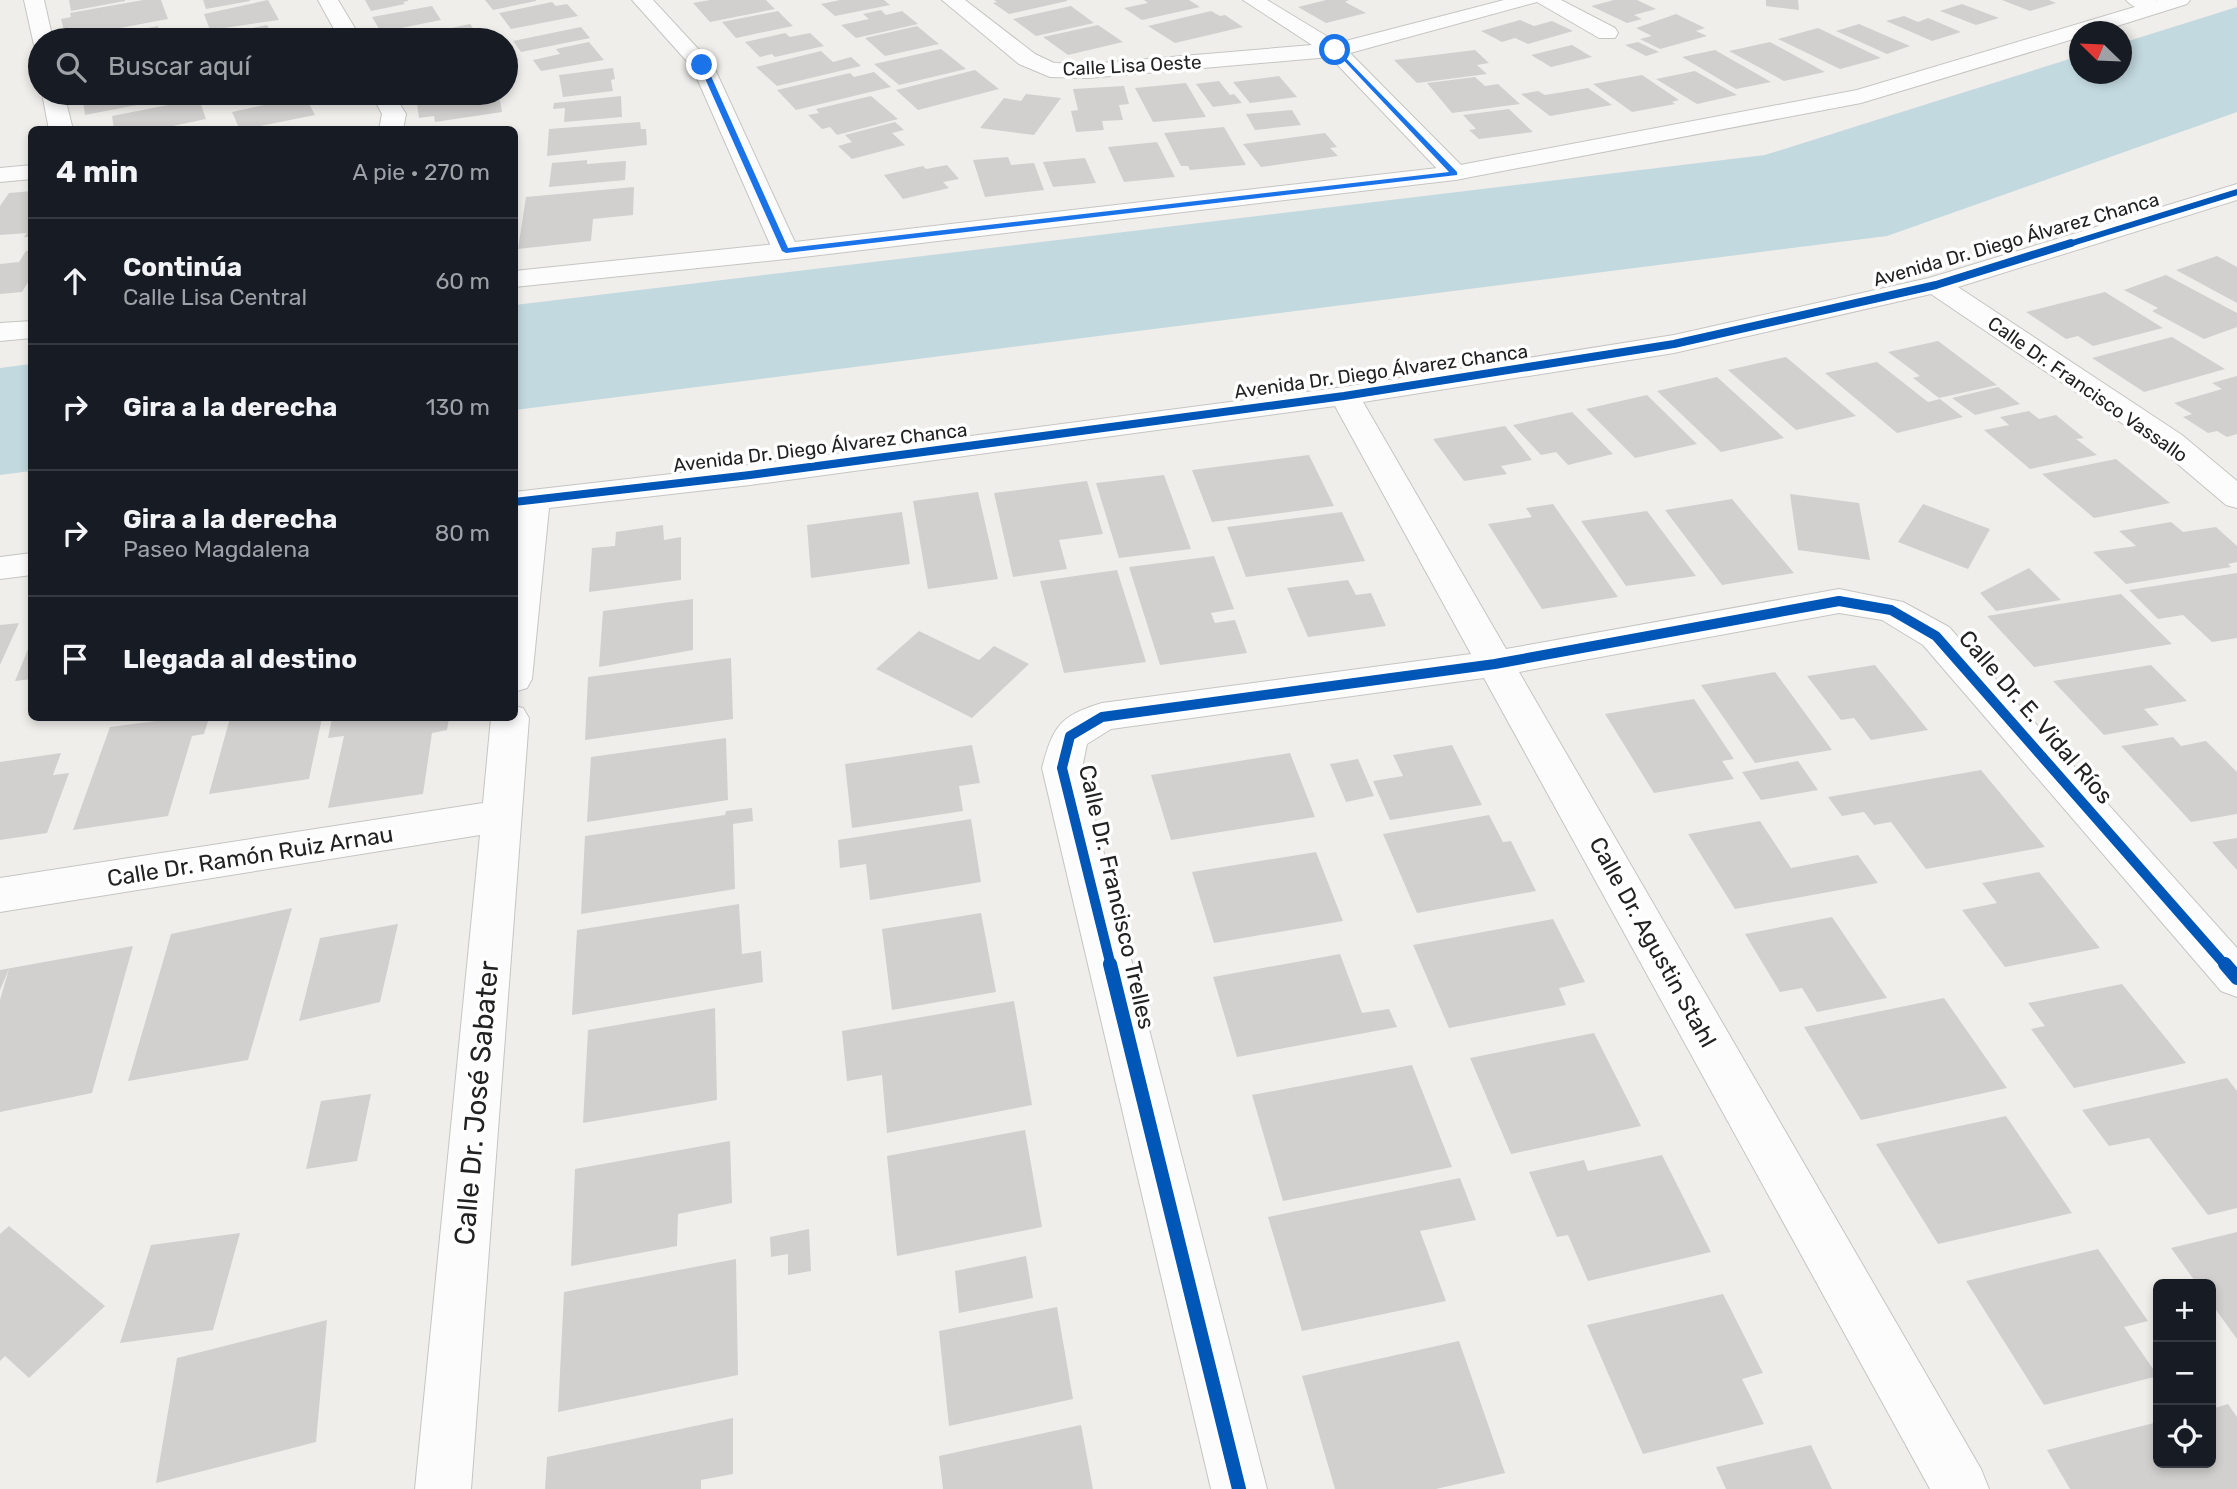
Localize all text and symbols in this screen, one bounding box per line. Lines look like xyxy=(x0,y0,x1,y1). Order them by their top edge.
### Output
north arrow xyxy=(2069,21,2132,84)
search box xyxy=(28,28,518,105)
route start xyxy=(1319,34,1350,65)
icon: search xyxy=(52,48,90,86)
route end xyxy=(686,49,717,80)
street label: Calle Lisa Oeste xyxy=(1062,50,1202,81)
text: Buscar aquí xyxy=(108,51,250,82)
text: 4 min xyxy=(56,154,138,190)
text: A pie · 270 m xyxy=(353,158,490,186)
street label: Avenida Dr. Diego Álvarez Chanca xyxy=(1871,188,2162,291)
text: Continúa xyxy=(123,252,242,283)
icon: ahead xyxy=(56,262,94,300)
text: 60 m xyxy=(435,267,490,295)
text: Calle Lisa Central xyxy=(123,283,307,311)
street label: Calle Dr. Francisco Vassallo xyxy=(1983,312,2192,467)
street label: Avenida Dr. Diego Álvarez Chanca xyxy=(1233,339,1529,403)
icon: right xyxy=(56,388,94,426)
text: Gira a la derecha xyxy=(123,392,337,423)
text: 130 m xyxy=(426,393,490,421)
street label: Avenida Dr. Diego Álvarez Chanca xyxy=(672,418,968,477)
text: Gira a la derecha xyxy=(123,504,337,535)
icon: right xyxy=(56,514,94,552)
text: 80 m xyxy=(435,519,490,547)
text: Paseo Magdalena xyxy=(123,535,310,563)
street label: Calle Dr. E. Vidal Ríos xyxy=(1953,624,2119,810)
icon: arrive xyxy=(56,640,94,678)
text: Llegada al destino xyxy=(123,644,357,675)
street label: Calle Dr. Francisco Trelles xyxy=(1073,762,1161,1032)
street label: Calle Dr. Ramón Ruiz Arnau xyxy=(105,820,395,892)
street label: Calle Dr. Agustin Stahl xyxy=(1584,832,1722,1052)
street label: Calle Dr. José Sabater xyxy=(448,959,505,1247)
map controls xyxy=(2153,1279,2216,1468)
button: + xyxy=(2153,1279,2216,1342)
button: − xyxy=(2153,1342,2216,1405)
button: locate xyxy=(2153,1405,2216,1468)

